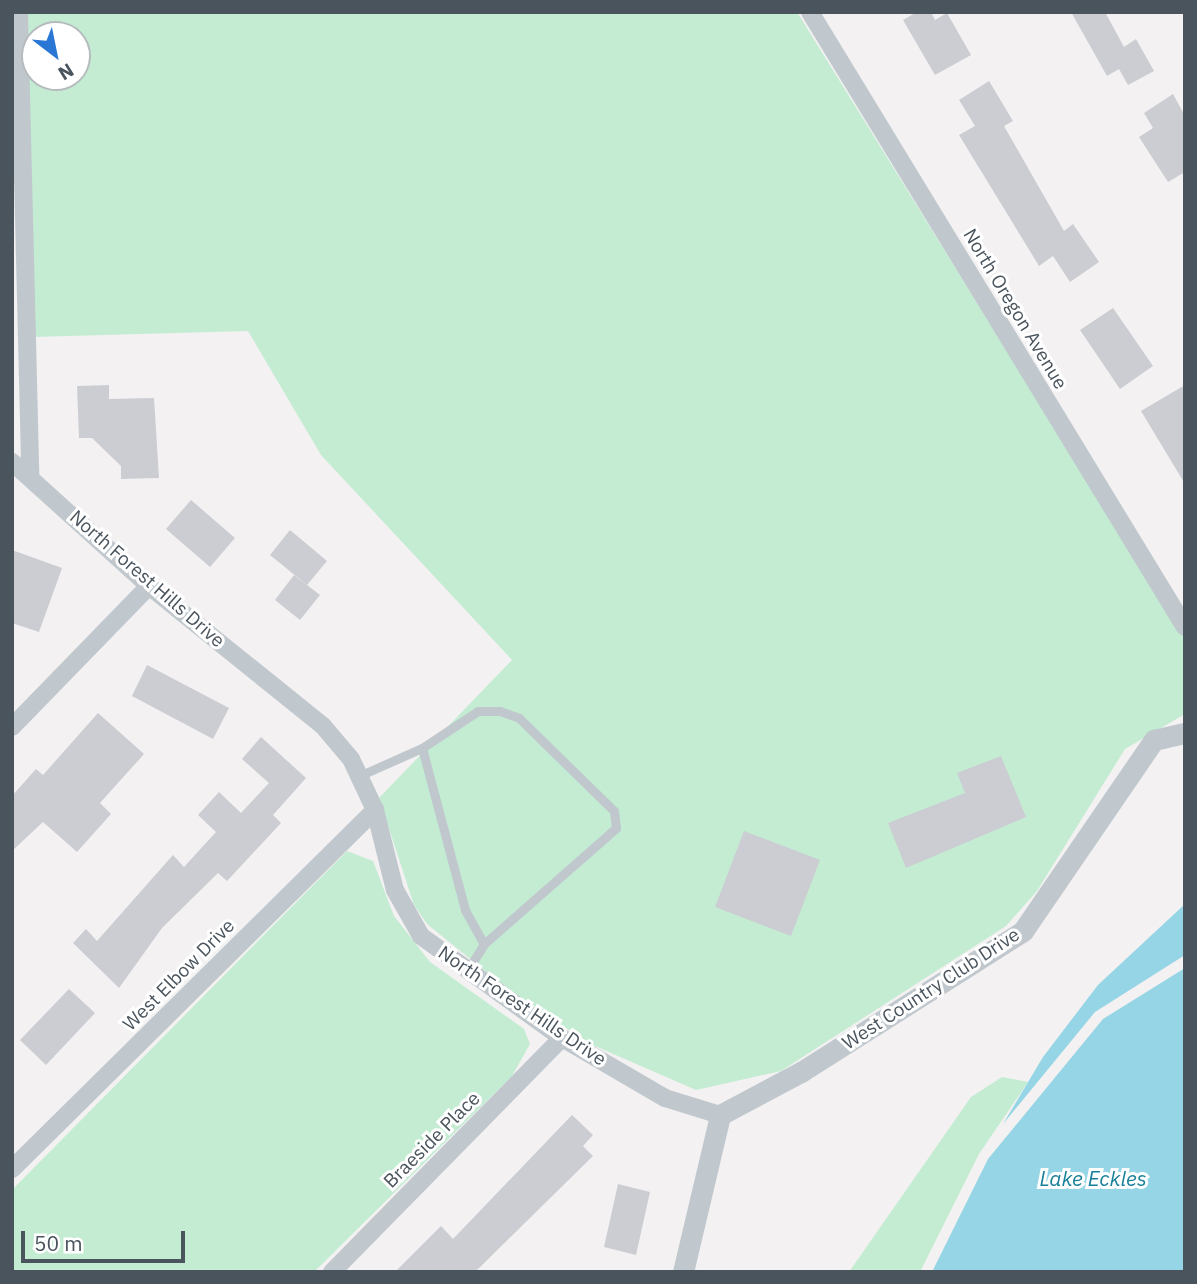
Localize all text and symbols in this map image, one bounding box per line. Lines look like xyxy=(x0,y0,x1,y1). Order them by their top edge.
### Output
north arrow xyxy=(21,21,91,91)
text: N xyxy=(54,58,78,86)
street label: North Oregon Avenue xyxy=(958,225,1072,393)
street label: North Forest Hills Drive xyxy=(65,506,229,652)
street label: West Elbow Drive xyxy=(118,914,240,1036)
street label: West Country Club Drive xyxy=(838,923,1024,1055)
street label: North Forest Hills Drive xyxy=(434,941,610,1071)
street label: Braeside Place xyxy=(379,1087,485,1193)
water label: Lake Eckles xyxy=(1039,1165,1147,1191)
scale bar xyxy=(24,1218,189,1262)
text: 50 m xyxy=(34,1229,83,1257)

